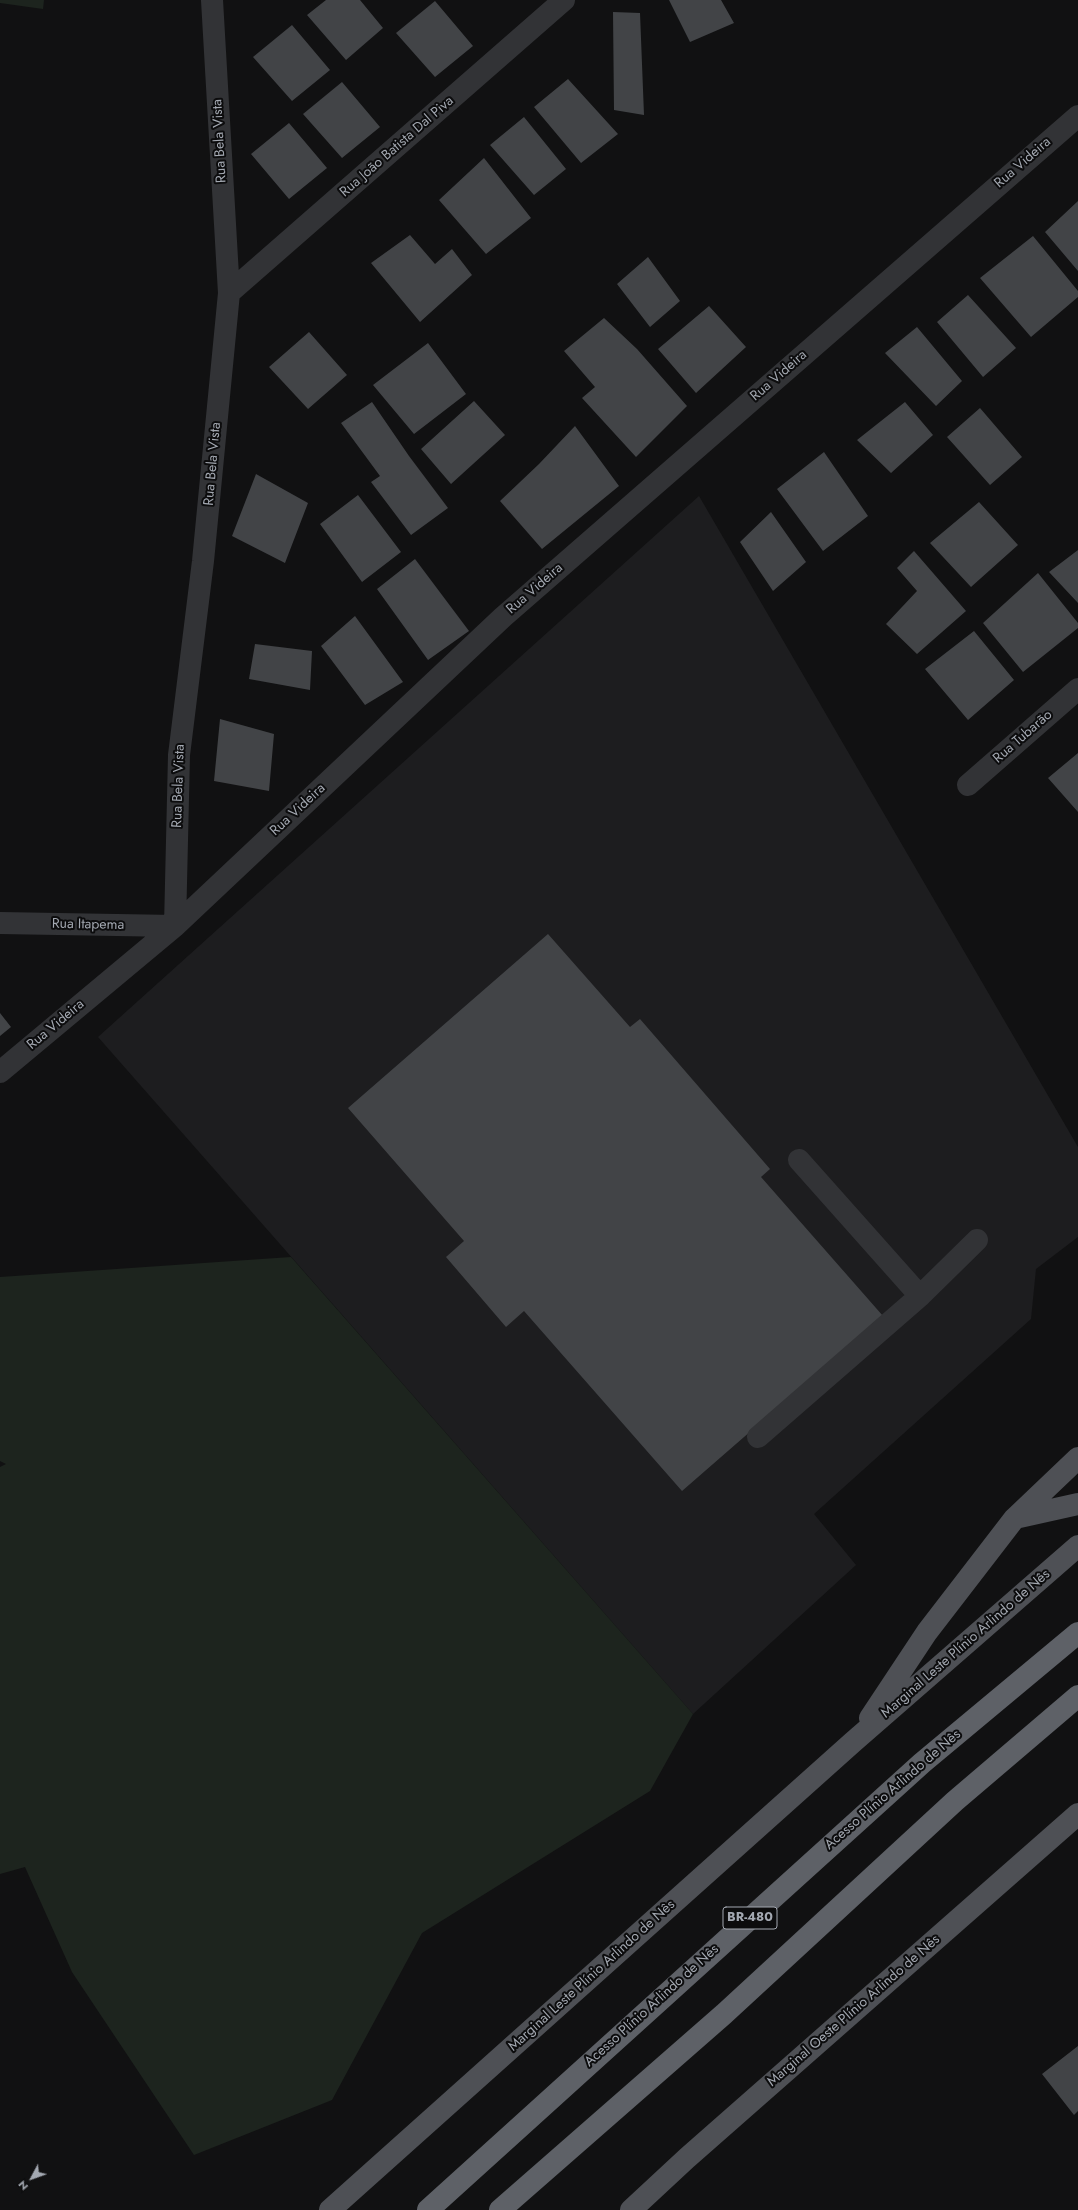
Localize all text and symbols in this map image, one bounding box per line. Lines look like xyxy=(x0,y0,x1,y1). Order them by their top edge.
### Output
street label: Rua João Batista Dal Piva xyxy=(337,93,457,201)
street label: Rua Bela Vista xyxy=(209,99,231,183)
street label: Rua Videira xyxy=(991,134,1055,192)
street label: Rua Videira xyxy=(747,347,811,405)
street label: Rua Bela Vista xyxy=(201,421,225,507)
street label: Rua Videira xyxy=(503,560,567,618)
street label: Rua Tubarão xyxy=(990,707,1056,767)
street label: Rua Bela Vista xyxy=(169,744,189,828)
street label: Rua Videira xyxy=(267,780,329,840)
street label: Rua Itapema xyxy=(52,916,124,934)
street label: Rua Videira xyxy=(24,996,88,1054)
street label: Marginal Leste Plínio Arlindo de Nês xyxy=(878,1566,1054,1722)
street label: Acesso Plínio Arlindo de Nês xyxy=(822,1726,964,1854)
street label: Marginal Leste Plínio Arlindo de Nês xyxy=(505,1897,679,2055)
road number: BR-480 xyxy=(723,1907,777,1929)
street label: Marginal Oeste Plínio Arlindo de Nês xyxy=(764,1932,944,2090)
street label: Acesso Plínio Arlindo de Nês xyxy=(581,1941,723,2071)
north arrow xyxy=(12,2158,52,2198)
text: N xyxy=(14,2177,32,2194)

